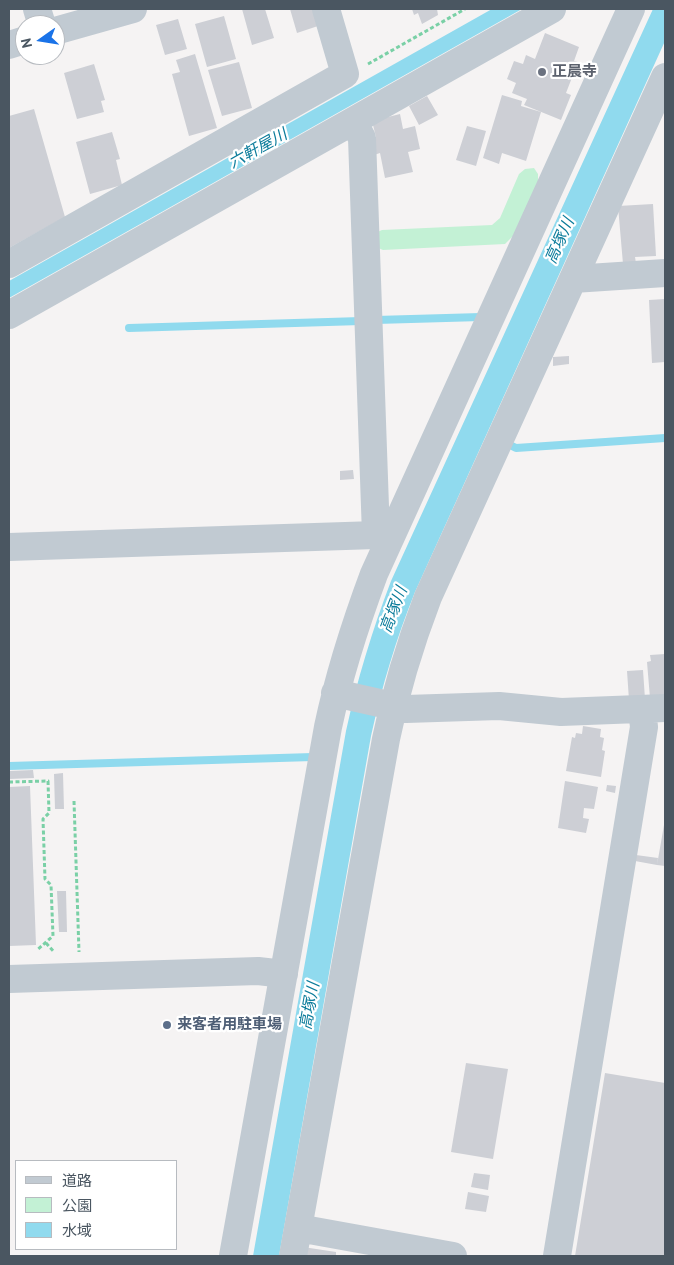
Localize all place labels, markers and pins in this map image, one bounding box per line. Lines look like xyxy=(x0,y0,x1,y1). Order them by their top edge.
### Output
place label: 正晨寺 xyxy=(552,63,597,81)
marker: 正晨寺 xyxy=(536,66,548,78)
place label: 来客者用駐車場 xyxy=(177,1016,282,1034)
marker: 来客者用駐車場 xyxy=(161,1019,173,1031)

